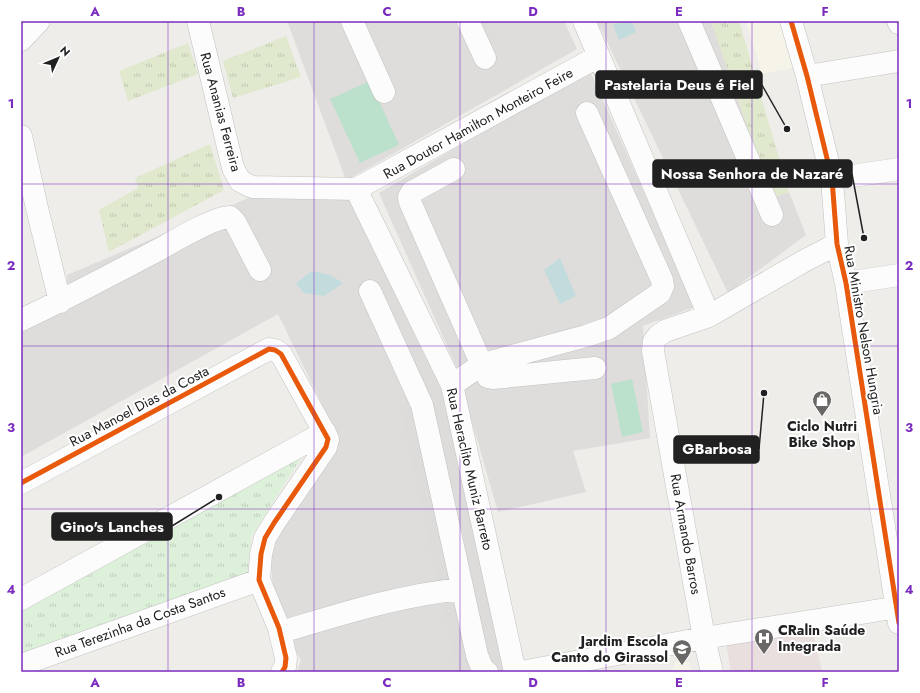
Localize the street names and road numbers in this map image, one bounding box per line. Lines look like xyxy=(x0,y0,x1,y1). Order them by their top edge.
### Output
street label: Rua Ananias Ferreira xyxy=(195,50,247,174)
street label: Rua Doutor Hamilton Monteiro Feire xyxy=(380,62,576,184)
street label: Rua Ministro Nelson Hungria xyxy=(839,244,889,416)
street label: Rua Manoel Dias da Costa xyxy=(66,361,212,451)
street label: Rua Heraclito Muniz Barreto xyxy=(442,386,499,553)
street label: Rua Armando Barros xyxy=(666,472,707,596)
street label: Rua Terezinha da Costa Santos xyxy=(52,582,228,662)

